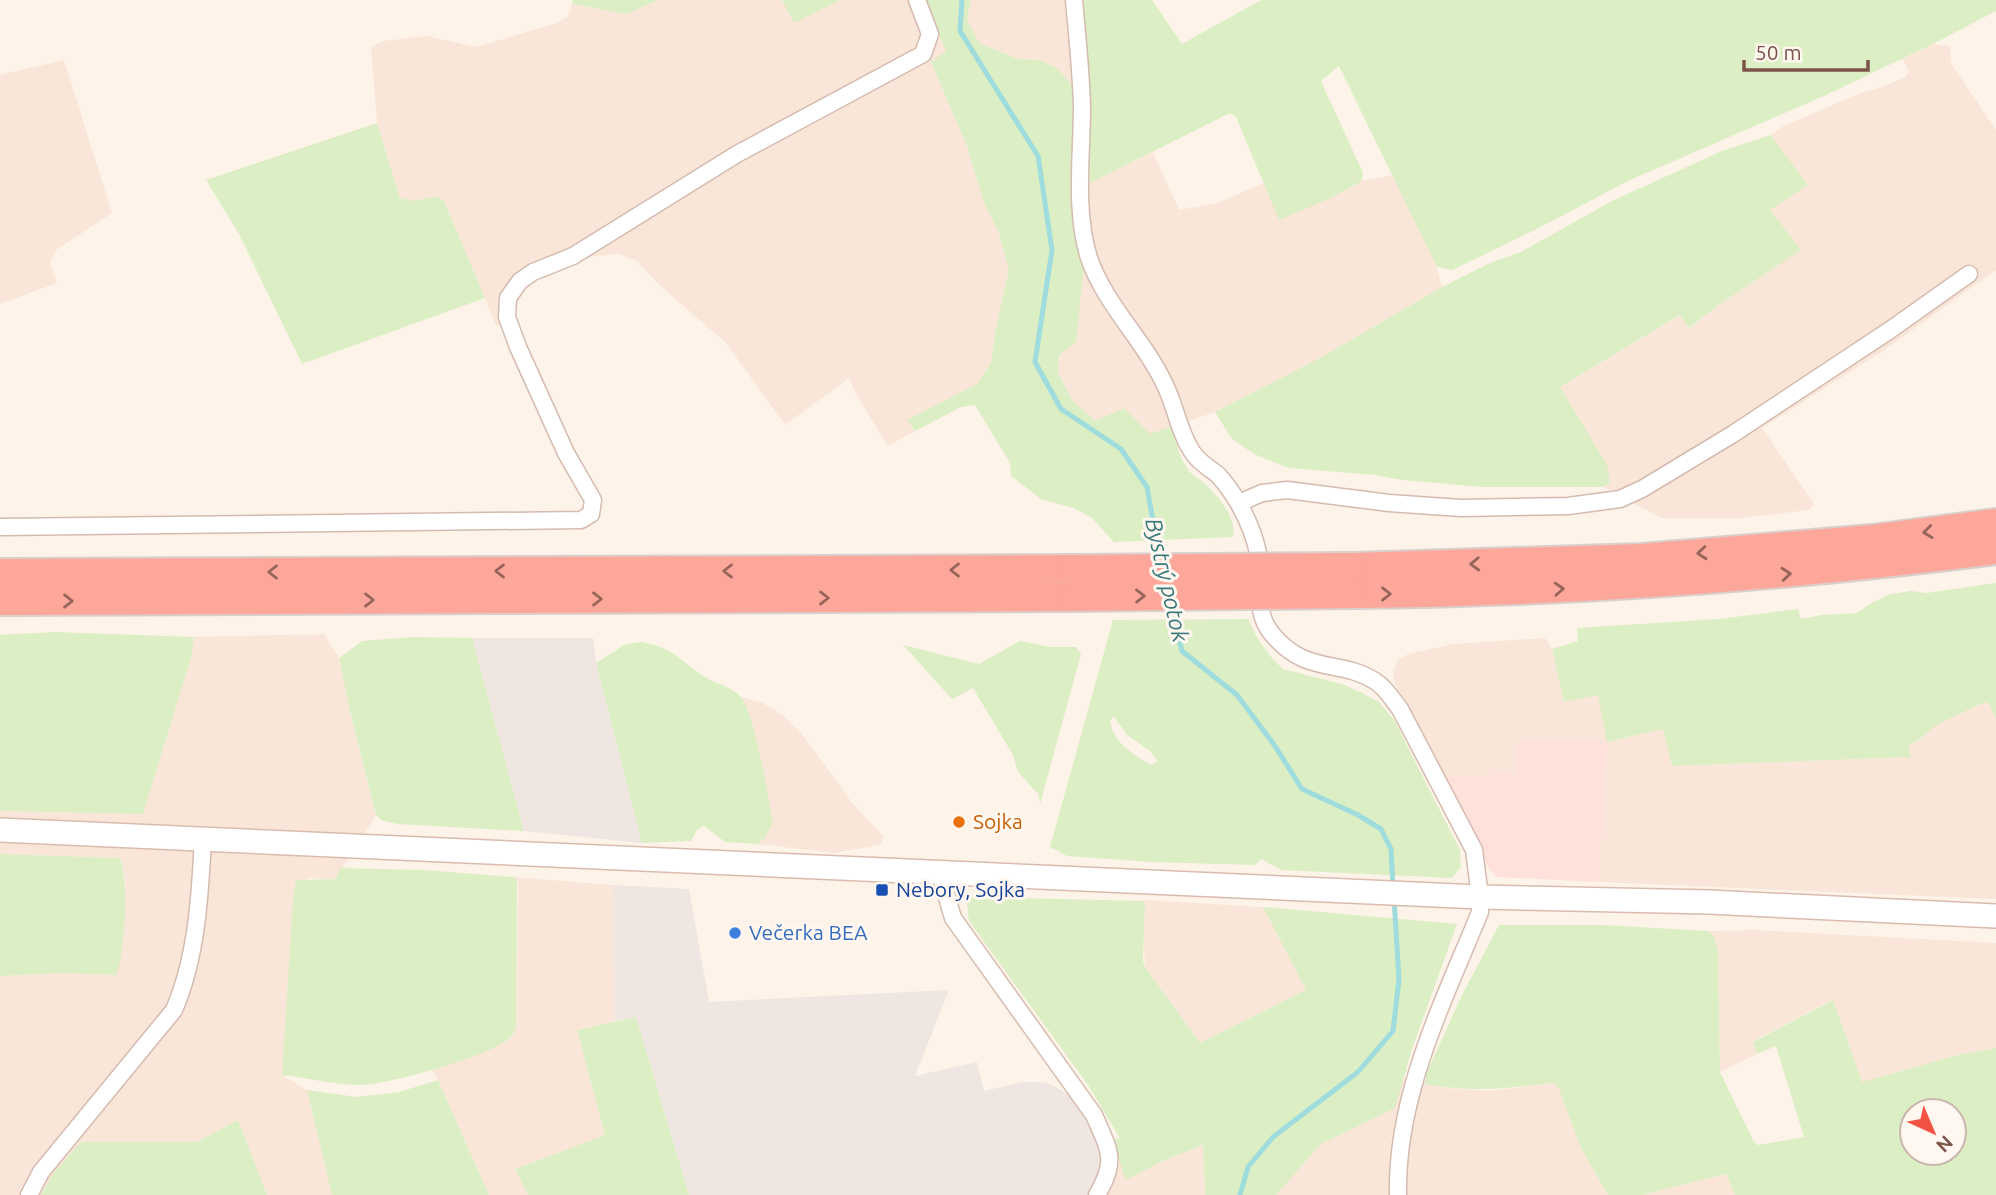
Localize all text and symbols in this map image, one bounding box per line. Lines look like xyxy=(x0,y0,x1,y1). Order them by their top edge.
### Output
scale bar xyxy=(1744,28,1868,72)
text: 50 m xyxy=(1755,40,1802,64)
water label: Bystrý potok xyxy=(1141,515,1194,645)
one-way arrow xyxy=(1922,524,1934,539)
one-way arrow xyxy=(1696,545,1707,560)
one-way arrow xyxy=(1469,557,1480,572)
one-way arrow xyxy=(950,562,960,578)
one-way arrow xyxy=(495,563,505,579)
one-way arrow xyxy=(722,563,733,579)
one-way arrow xyxy=(267,564,278,580)
one-way arrow xyxy=(1781,567,1792,582)
one-way arrow xyxy=(1554,581,1565,596)
one-way arrow xyxy=(1381,586,1392,601)
one-way arrow xyxy=(1136,588,1146,604)
one-way arrow xyxy=(819,590,830,606)
one-way arrow xyxy=(592,591,602,607)
one-way arrow xyxy=(364,592,375,608)
one-way arrow xyxy=(63,593,74,609)
place label: Sojka xyxy=(973,809,1023,833)
marker: Sojka xyxy=(951,814,967,830)
place label: Nebory, Sojka xyxy=(896,877,1025,901)
marker: Nebory, Sojka xyxy=(874,882,890,898)
place label: Večerka BEA xyxy=(749,920,868,944)
marker: Večerka BEA xyxy=(727,925,743,941)
north arrow xyxy=(1898,1097,1968,1167)
text: N xyxy=(1932,1131,1958,1157)

